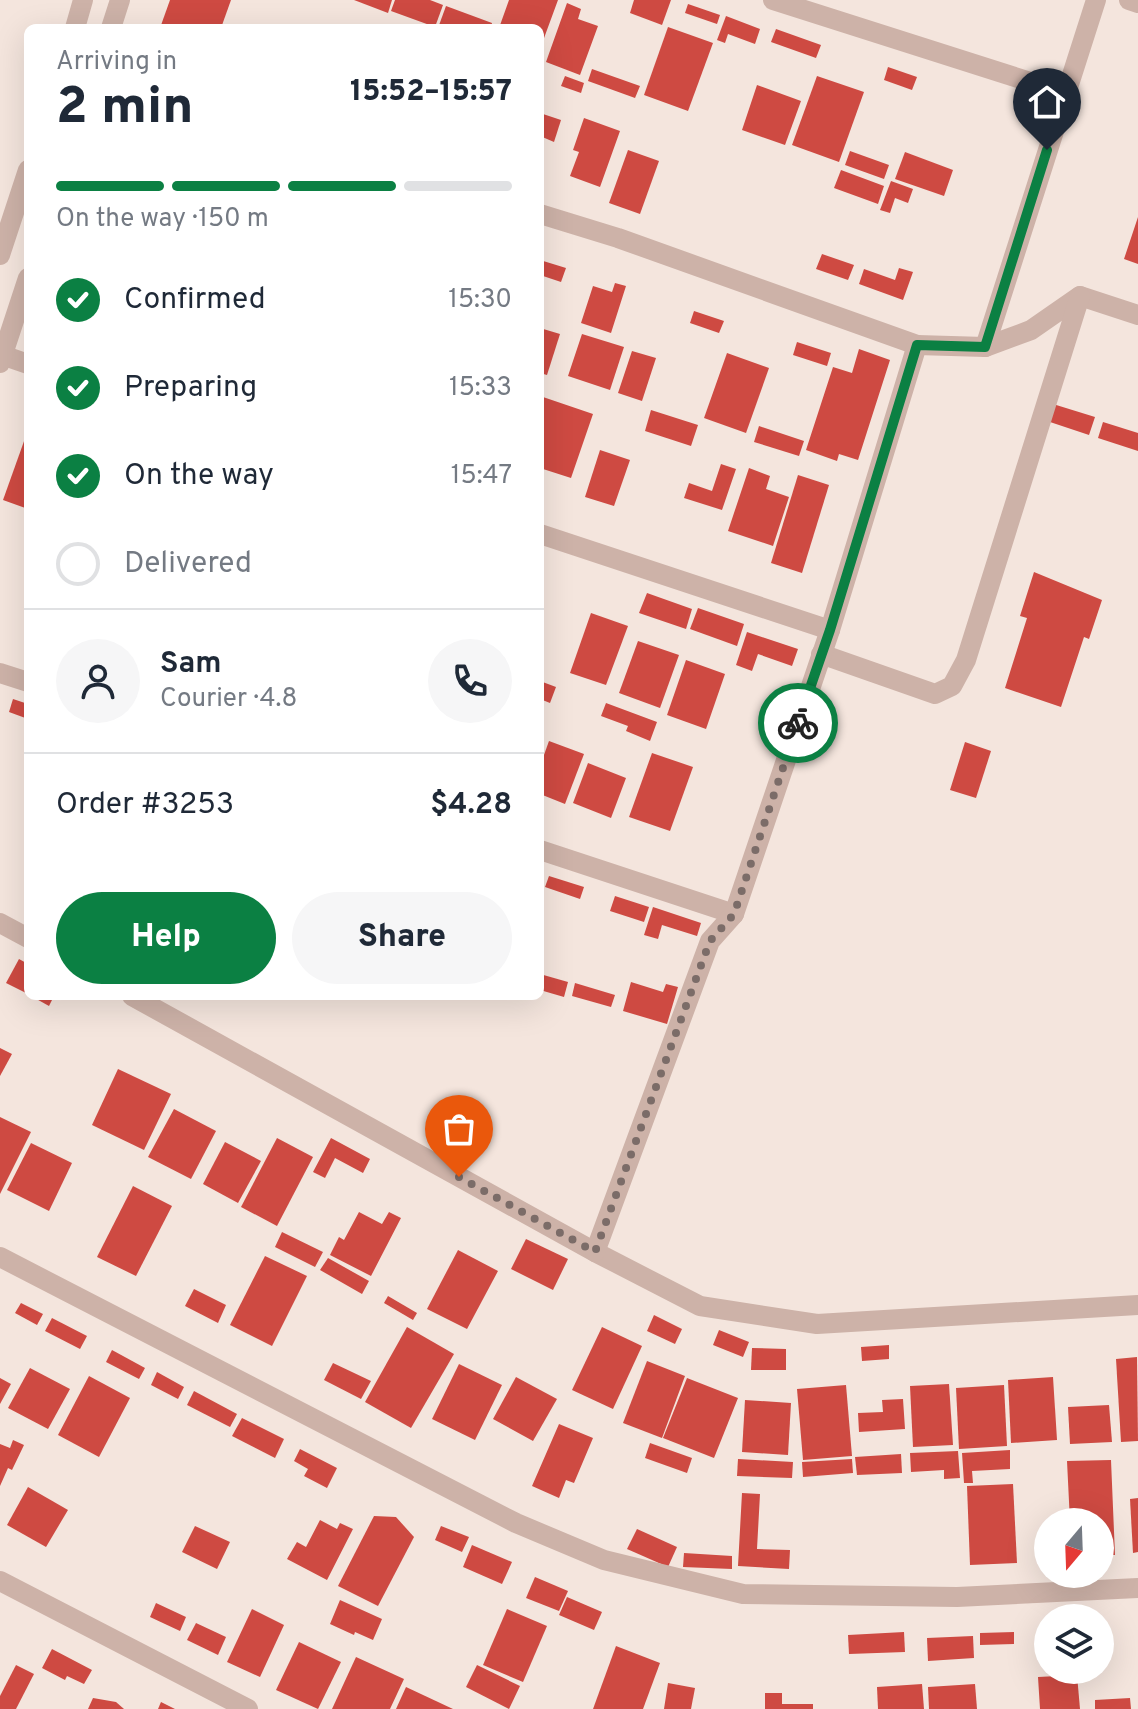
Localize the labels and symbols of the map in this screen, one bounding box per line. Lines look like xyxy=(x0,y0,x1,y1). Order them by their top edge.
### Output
pin xyxy=(1013,68,1081,150)
courier xyxy=(758,683,838,763)
pin xyxy=(425,1095,493,1177)
north arrow xyxy=(1034,1508,1114,1588)

